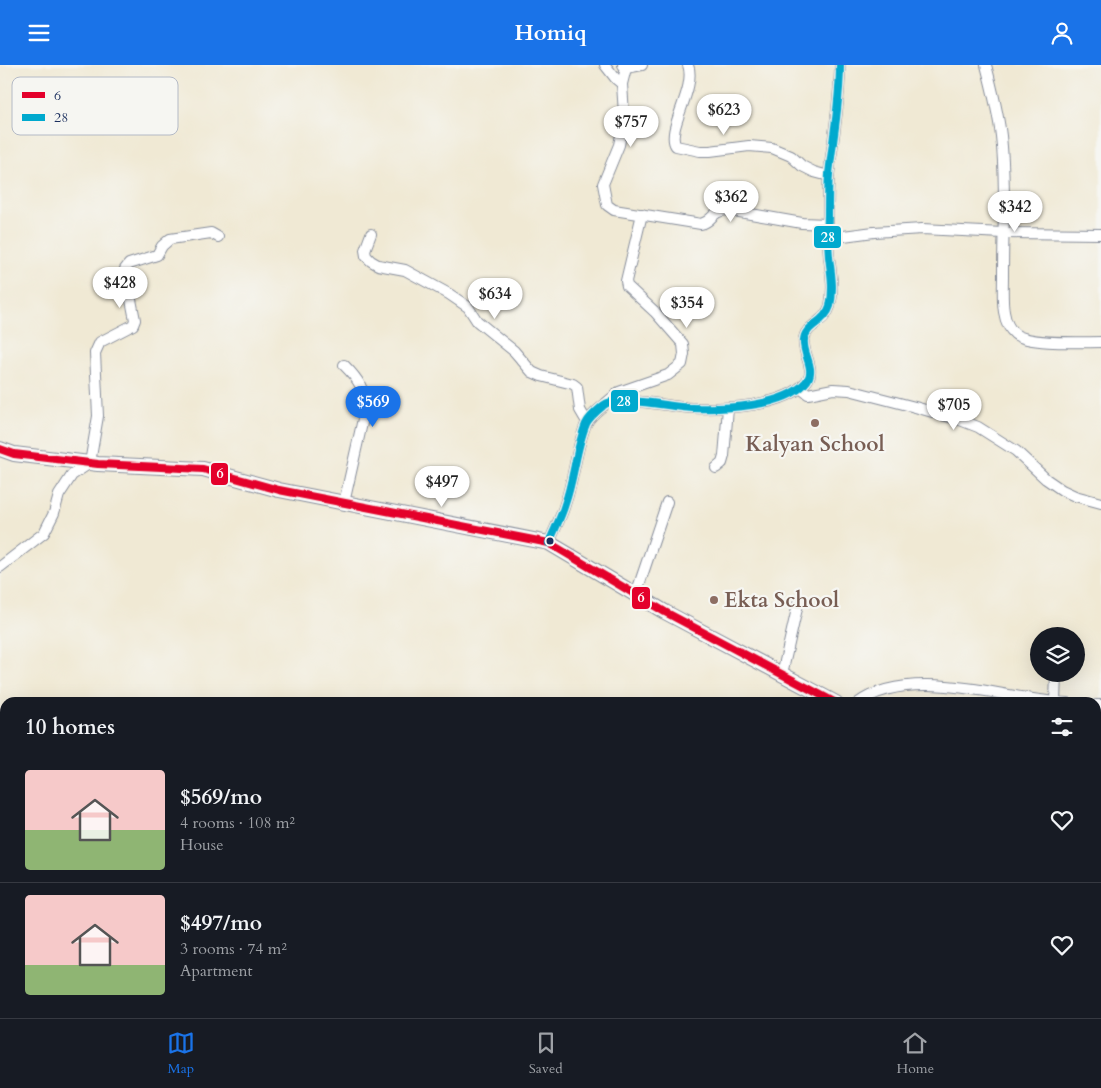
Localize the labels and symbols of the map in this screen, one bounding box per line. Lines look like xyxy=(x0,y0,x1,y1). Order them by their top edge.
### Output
legend xyxy=(12,77,178,135)
text: 6 xyxy=(54,86,61,105)
pin: $623 xyxy=(694,93,754,136)
pin: $757 xyxy=(601,106,661,148)
text: 28 xyxy=(54,108,68,127)
pin: $362 xyxy=(701,181,761,223)
pin: $342 xyxy=(985,191,1045,233)
line badge: 28 xyxy=(813,225,842,249)
text: 28 xyxy=(821,228,835,247)
pin: $428 xyxy=(90,267,150,309)
pin: $634 xyxy=(465,277,525,320)
pin: $354 xyxy=(657,287,717,329)
pin: $569 xyxy=(343,385,403,428)
line badge: 28 xyxy=(610,389,639,413)
pin: $705 xyxy=(924,389,984,431)
text: 28 xyxy=(617,392,631,411)
marker: Kalyan School xyxy=(809,417,821,429)
place label: Kalyan School xyxy=(745,430,885,459)
line badge: 6 xyxy=(210,462,229,486)
text: 6 xyxy=(216,464,224,483)
pin: $497 xyxy=(412,465,472,508)
unlabelled marker xyxy=(545,536,555,546)
line badge: 6 xyxy=(631,586,651,610)
place label: Ekta School xyxy=(724,586,839,615)
text: 6 xyxy=(637,588,645,607)
marker: Ekta School xyxy=(708,594,720,606)

